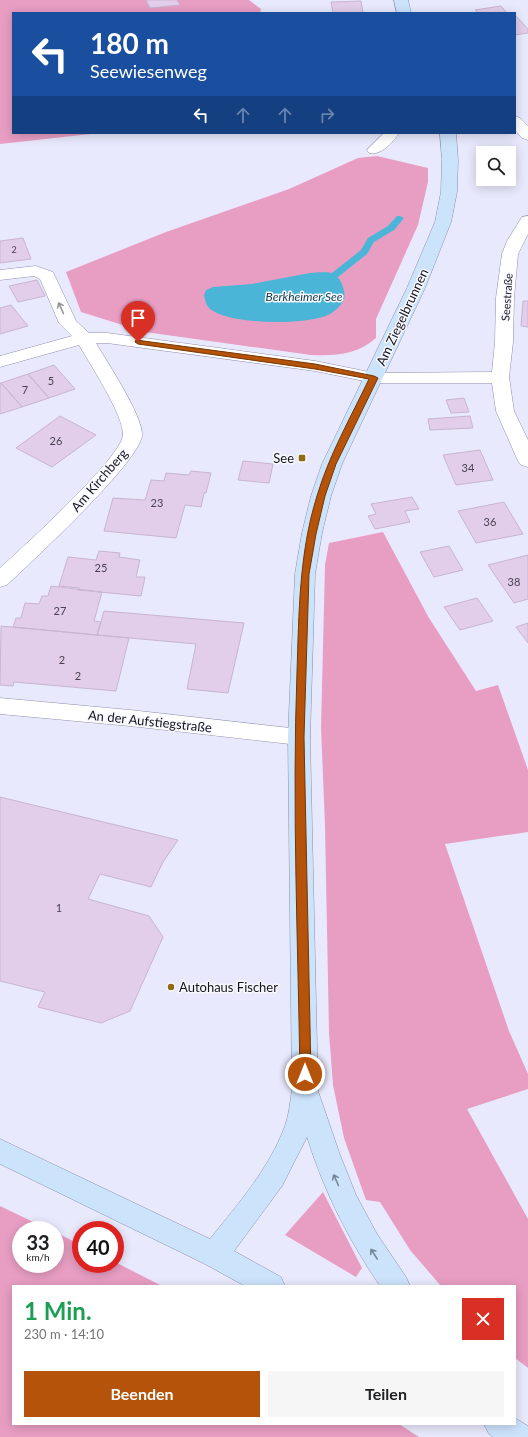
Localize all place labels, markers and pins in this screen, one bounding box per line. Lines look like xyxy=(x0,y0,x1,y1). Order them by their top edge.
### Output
pin xyxy=(121,301,155,342)
place label: See xyxy=(273,450,294,466)
marker: See xyxy=(297,453,307,463)
place label: Autohaus Fischer xyxy=(179,979,278,995)
marker: Autohaus Fischer xyxy=(166,982,176,992)

